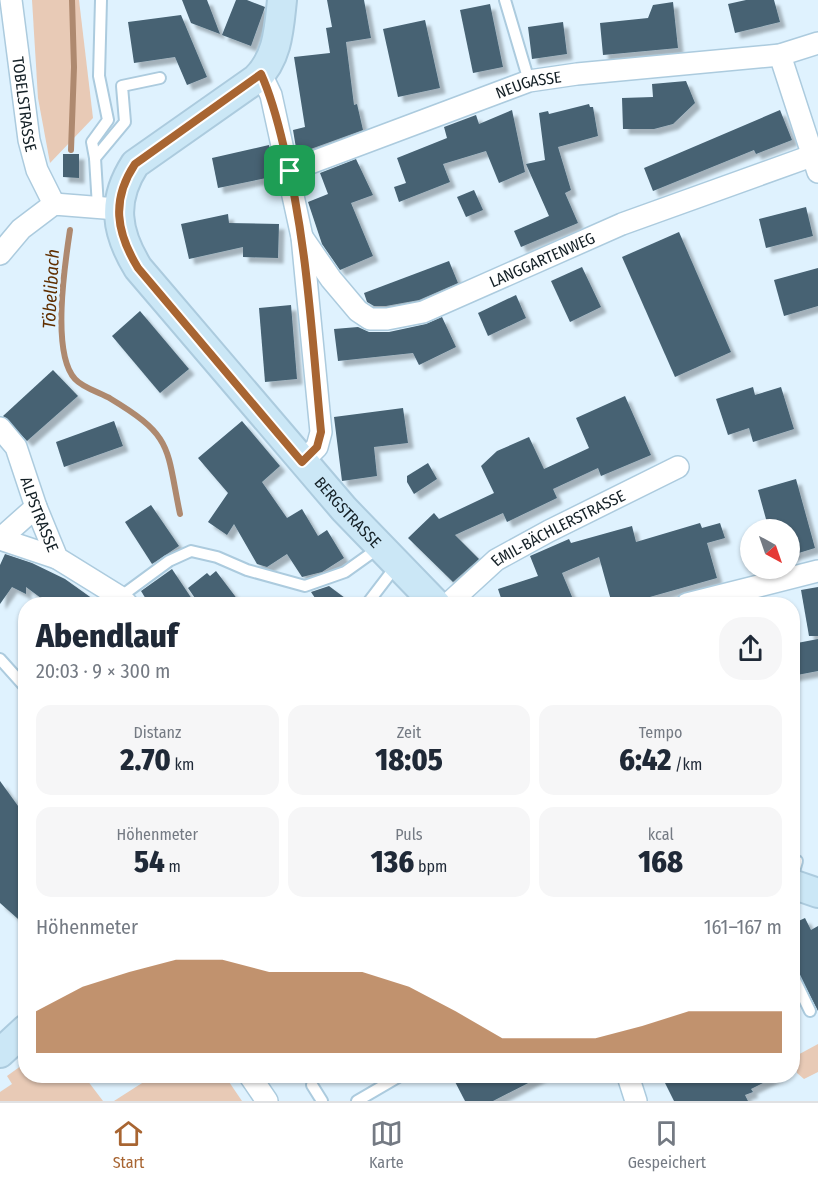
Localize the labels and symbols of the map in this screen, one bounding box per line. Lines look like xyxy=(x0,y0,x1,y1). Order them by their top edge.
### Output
street label: TOBELSTRASSE xyxy=(8,56,41,154)
street label: NEUGASSE xyxy=(493,67,563,103)
pin xyxy=(264,145,315,196)
street label: LANGGARTENWEG xyxy=(486,228,598,292)
water label: Töbelibach xyxy=(38,248,64,330)
street label: BERGSTRASSE xyxy=(311,473,385,552)
street label: ALPSTRASSE xyxy=(17,474,62,555)
street label: EMIL-BÄCHLERSTRASSE xyxy=(487,486,628,570)
north arrow xyxy=(740,519,800,579)

